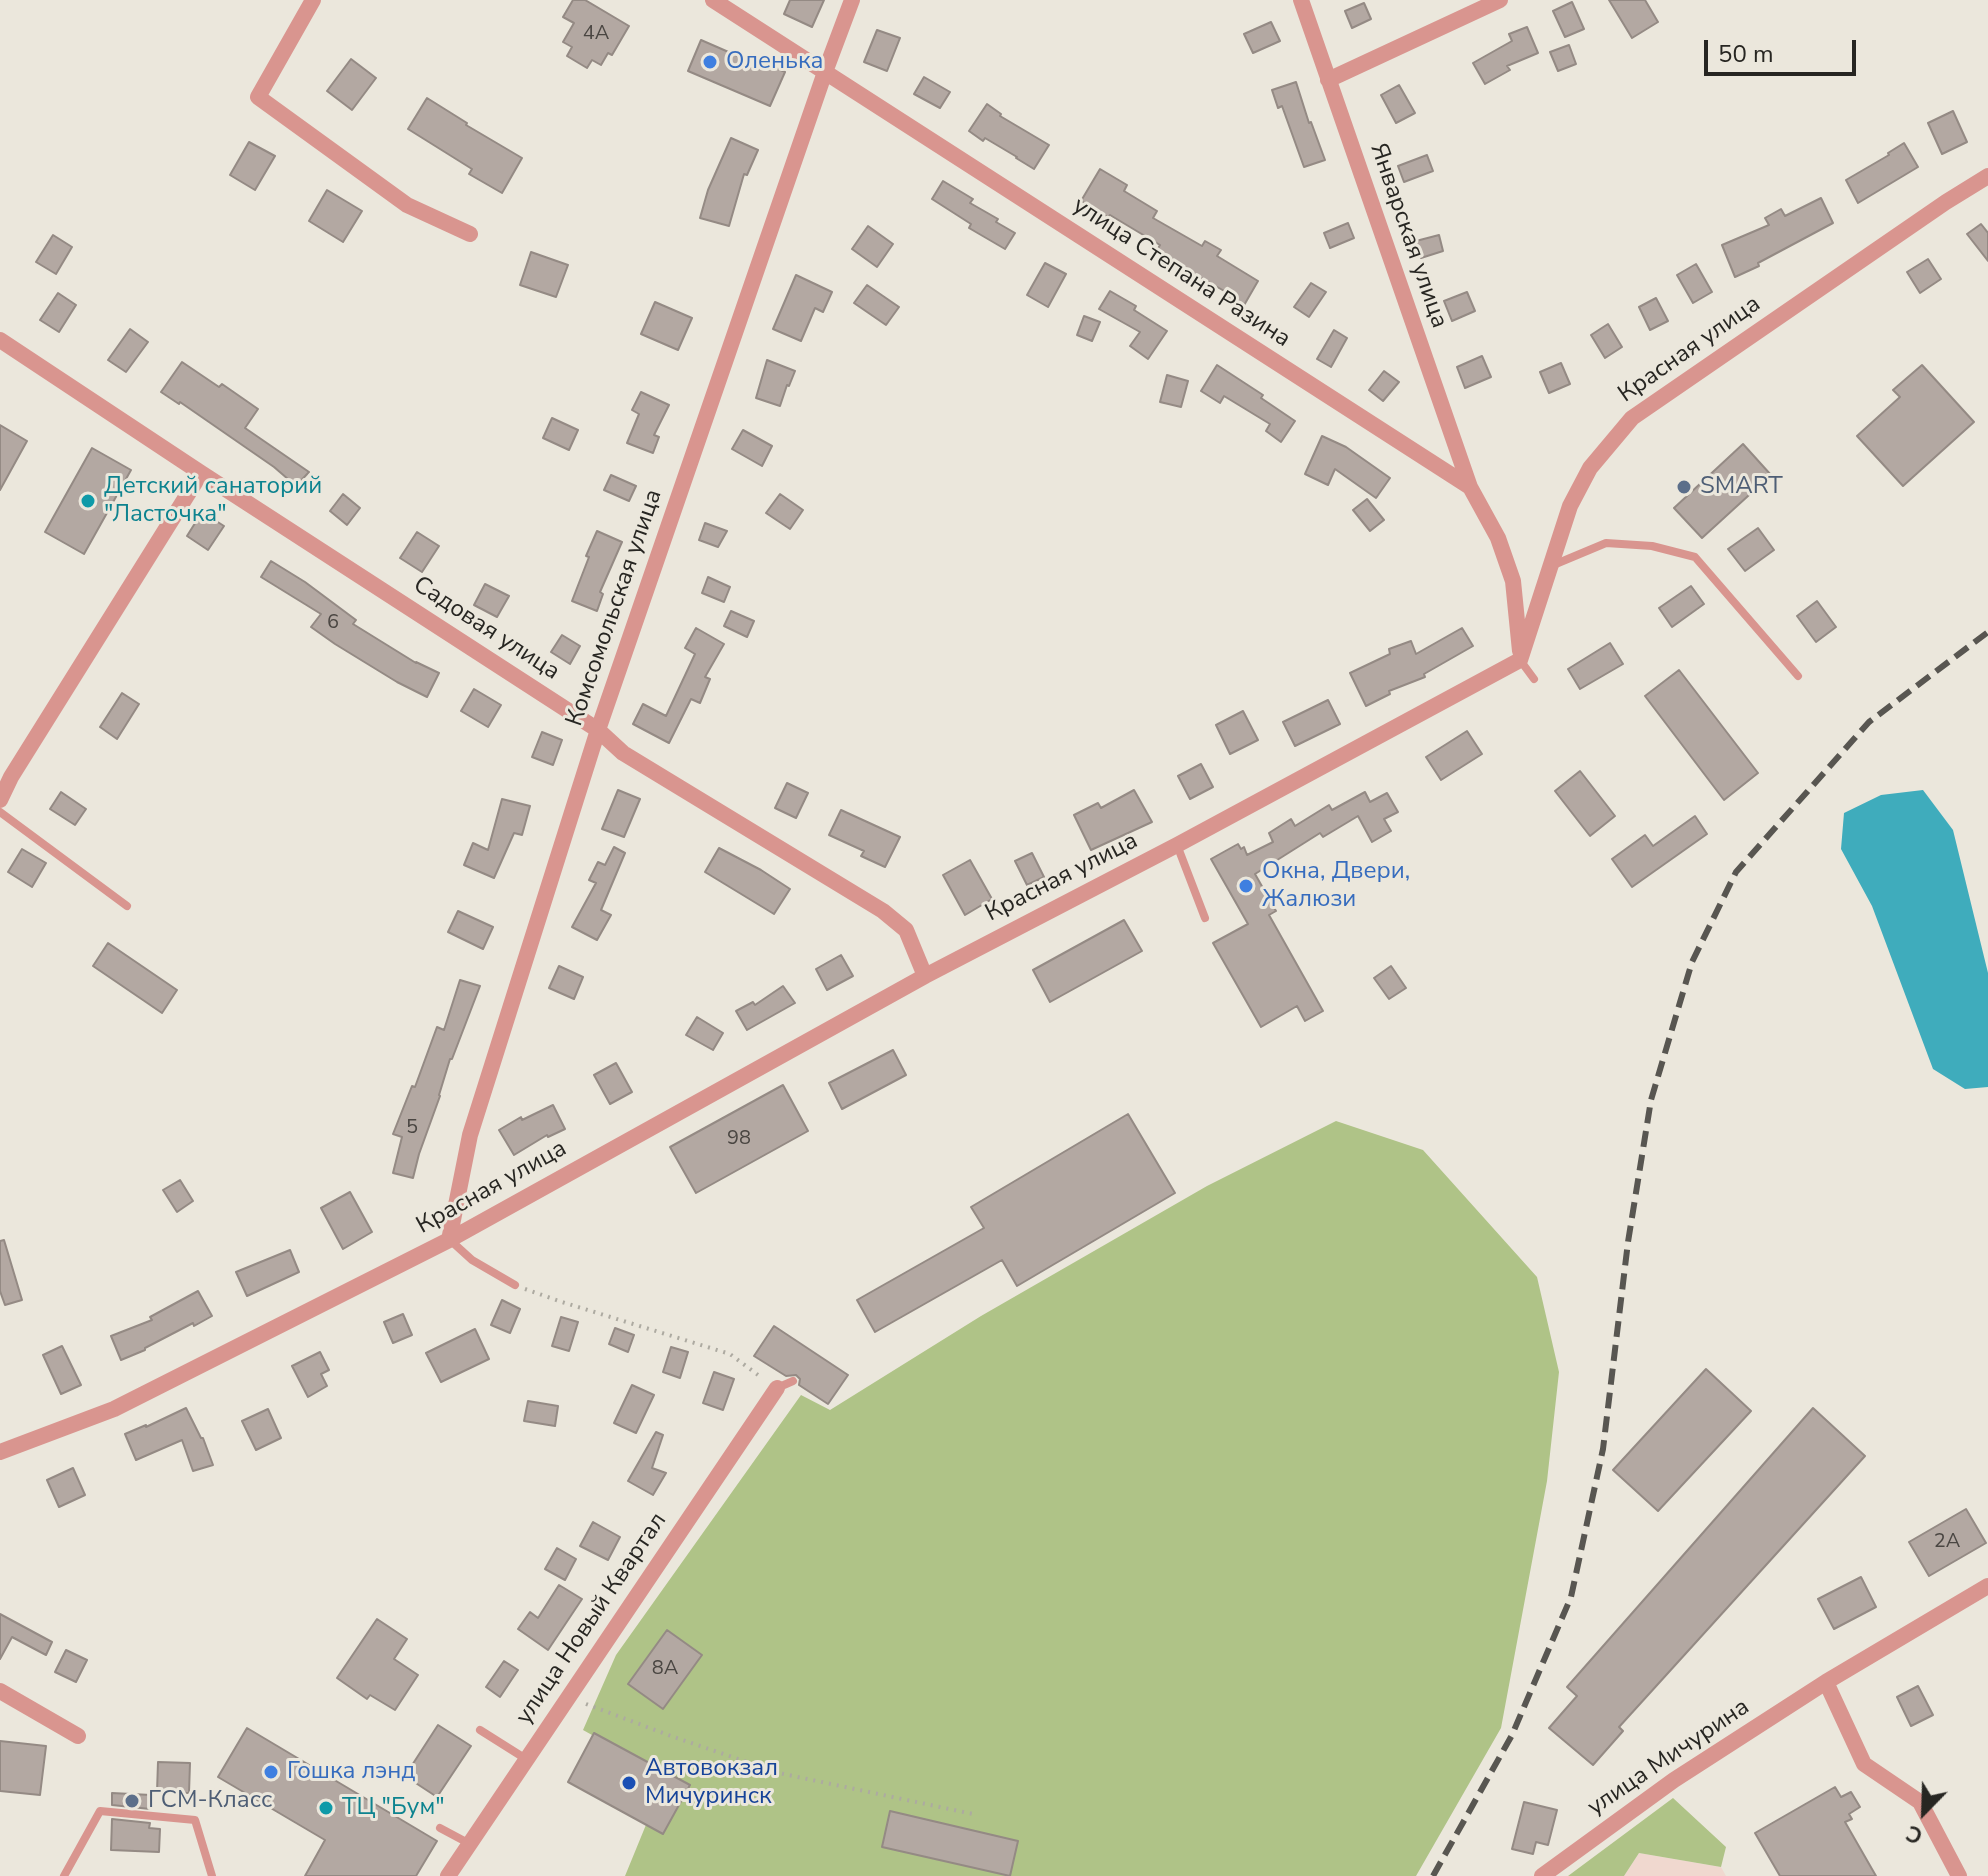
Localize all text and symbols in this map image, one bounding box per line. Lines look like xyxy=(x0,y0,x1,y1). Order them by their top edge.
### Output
house number: 4А xyxy=(583,22,609,46)
scale bar xyxy=(1708,24,1860,74)
text: 50 m xyxy=(1718,38,1774,70)
place label: Оленька xyxy=(726,48,823,76)
marker: Оленька xyxy=(701,53,719,71)
street label: Январская улица xyxy=(1363,140,1453,332)
street label: улица Степана Разина xyxy=(1067,192,1295,354)
street label: Красная улица xyxy=(1613,290,1767,410)
place label: Детский санаторий "Ласточка" xyxy=(104,473,322,529)
place label: SMART xyxy=(1700,473,1783,501)
marker: SMART xyxy=(1675,478,1693,496)
street label: Комсомольская улица xyxy=(561,486,669,730)
marker: Детский санаторий "Ласточка" xyxy=(79,492,97,510)
street label: Садовая улица xyxy=(407,571,565,687)
house number: 6 xyxy=(327,611,339,635)
street label: Красная улица xyxy=(981,827,1143,929)
place label: Окна, Двери, Жалюзи xyxy=(1262,858,1410,914)
marker: Окна, Двери, Жалюзи xyxy=(1237,877,1255,895)
house number: 5 xyxy=(406,1116,418,1140)
house number: 98 xyxy=(727,1127,751,1151)
street label: Красная улица xyxy=(412,1135,572,1241)
street label: улица Новый Квартал xyxy=(510,1508,674,1730)
house number: 2А xyxy=(1934,1530,1960,1554)
house number: 8А xyxy=(652,1657,678,1681)
street label: улица Мичурина xyxy=(1583,1693,1755,1823)
place label: Автовокзал Мичуринск xyxy=(645,1755,778,1811)
place label: Гошка лэнд xyxy=(287,1758,415,1786)
marker: Гошка лэнд xyxy=(262,1763,280,1781)
north arrow xyxy=(1884,1772,1964,1852)
marker: Автовокзал Мичуринск xyxy=(620,1774,638,1792)
place label: ГСМ-Класс xyxy=(148,1787,272,1815)
marker: ГСМ-Класс xyxy=(123,1792,141,1810)
place label: ТЦ "Бум" xyxy=(342,1794,445,1822)
marker: ТЦ "Бум" xyxy=(317,1799,335,1817)
text: С xyxy=(1902,1817,1927,1851)

